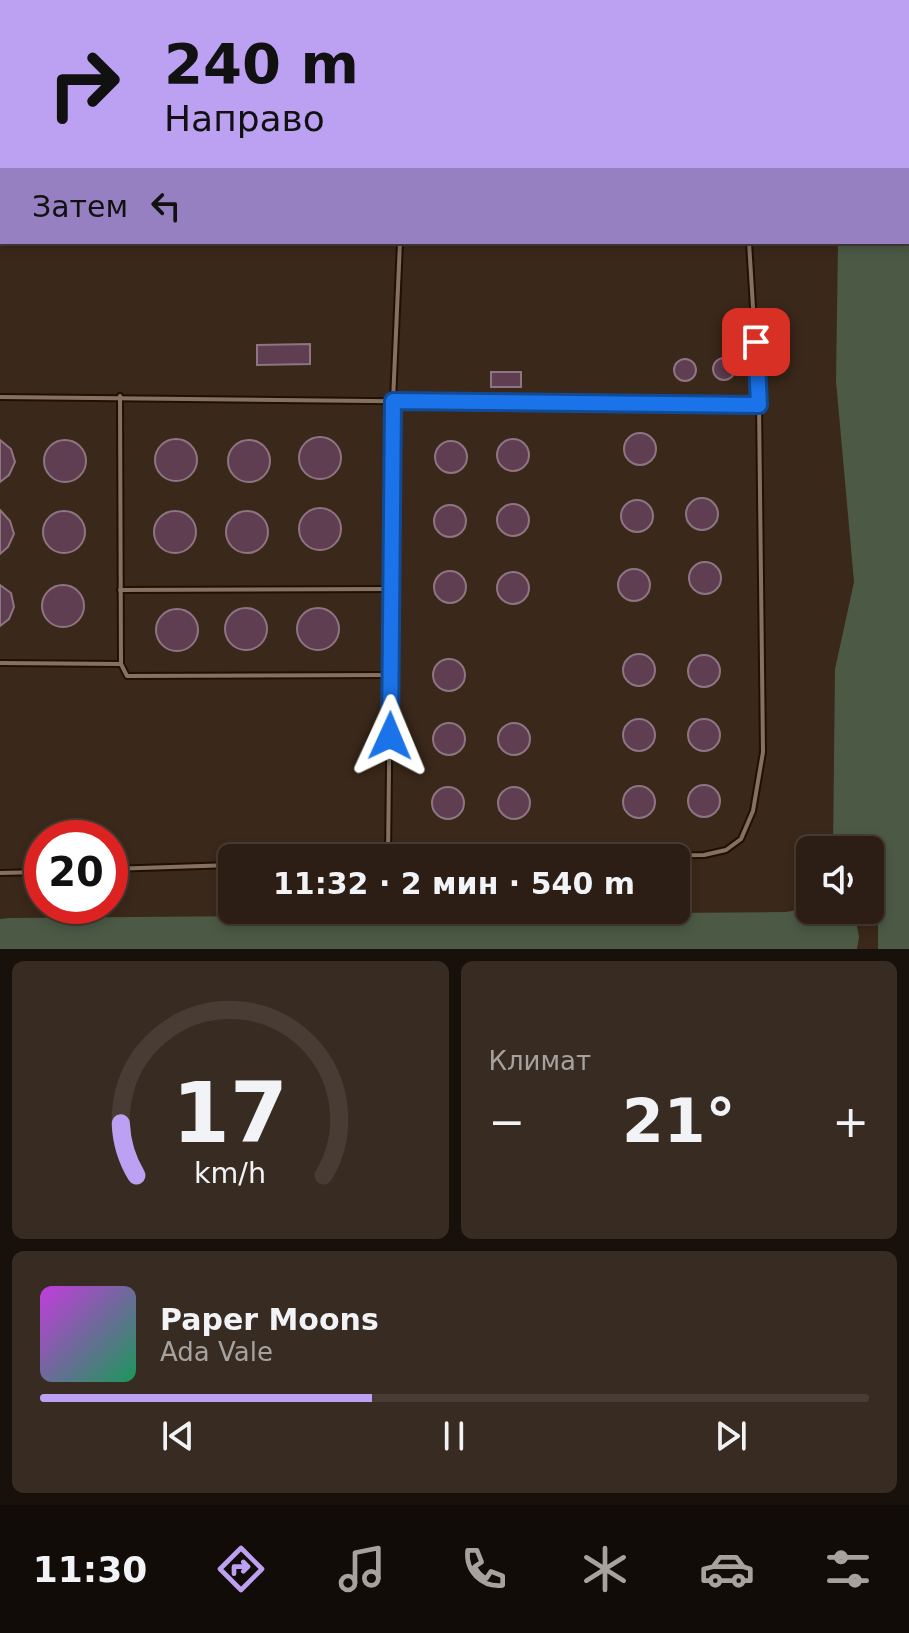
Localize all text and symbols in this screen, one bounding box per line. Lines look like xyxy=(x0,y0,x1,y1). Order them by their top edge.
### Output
text: 240 m xyxy=(164,31,359,96)
icon: right xyxy=(32,32,136,136)
text: Направо xyxy=(164,98,325,139)
icon: left xyxy=(144,184,188,228)
text: Затем xyxy=(32,189,128,224)
pin xyxy=(722,308,790,376)
icon: arrive xyxy=(734,320,778,364)
position arrow xyxy=(348,694,432,778)
speed limit sign: 20 xyxy=(24,820,128,924)
map controls xyxy=(796,836,884,924)
button: sound xyxy=(796,836,884,924)
text: 11:32 · 2 мин · 540 m xyxy=(273,866,635,901)
text: Климат xyxy=(489,1046,591,1076)
text: 17 xyxy=(172,1065,288,1162)
text: 21° xyxy=(622,1086,736,1156)
text: − xyxy=(489,1096,525,1147)
text: + xyxy=(832,1096,869,1147)
text: km/h xyxy=(194,1156,266,1190)
text: Paper Moons xyxy=(160,1302,379,1337)
text: Ada Vale xyxy=(160,1337,273,1367)
icon: previous xyxy=(156,1414,200,1458)
icon: pause xyxy=(432,1414,476,1458)
icon: next xyxy=(709,1414,753,1458)
icon: directions xyxy=(213,1541,269,1597)
icon: music xyxy=(334,1541,390,1597)
icon: phone xyxy=(456,1541,512,1597)
icon: climate xyxy=(577,1541,633,1597)
icon: car xyxy=(699,1541,755,1597)
icon: filters xyxy=(820,1541,876,1597)
text: 11:30 xyxy=(33,1549,147,1590)

